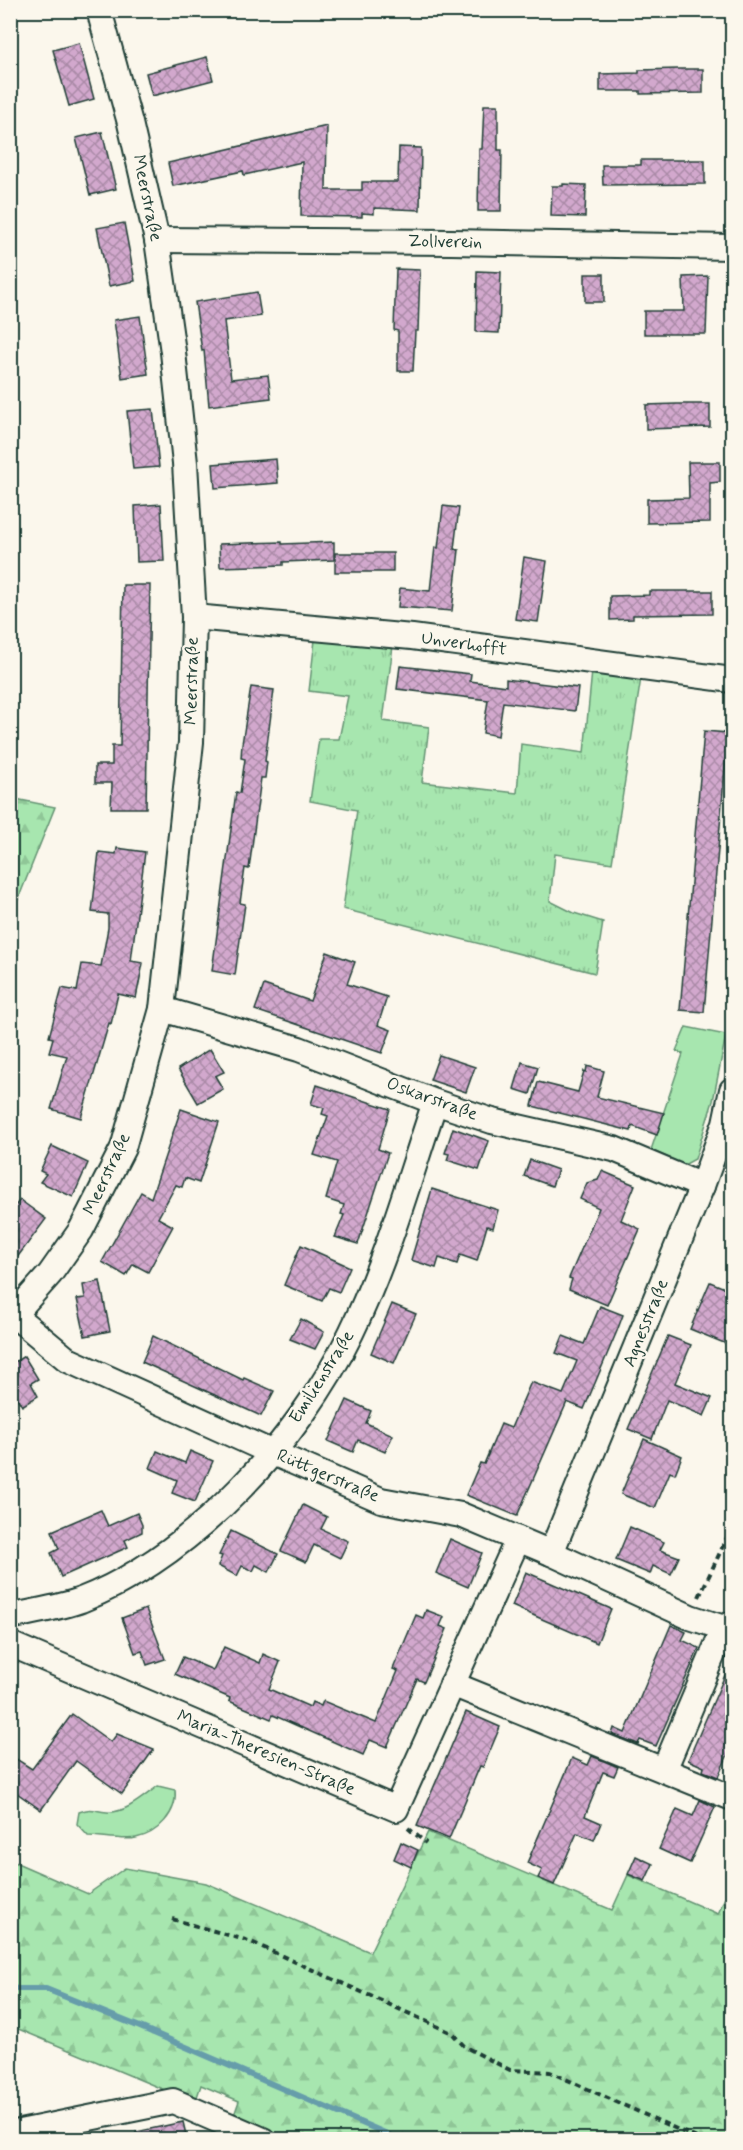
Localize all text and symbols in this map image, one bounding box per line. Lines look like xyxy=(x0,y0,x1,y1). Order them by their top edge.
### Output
street label: Meerstraße xyxy=(126,152,168,244)
street label: Zollverein xyxy=(408,229,482,255)
street label: Unverhofft xyxy=(420,626,508,662)
street label: Meerstraße xyxy=(179,637,205,725)
street label: Oskarstraße xyxy=(383,1071,481,1127)
street label: Meerstraße xyxy=(77,1129,137,1219)
street label: Agnesstraße xyxy=(617,1275,675,1371)
street label: Emilienstraße xyxy=(284,1326,360,1428)
street label: Rüttgerstraße xyxy=(273,1444,383,1508)
street label: Maria-Theresien-Straße xyxy=(173,1704,359,1802)

